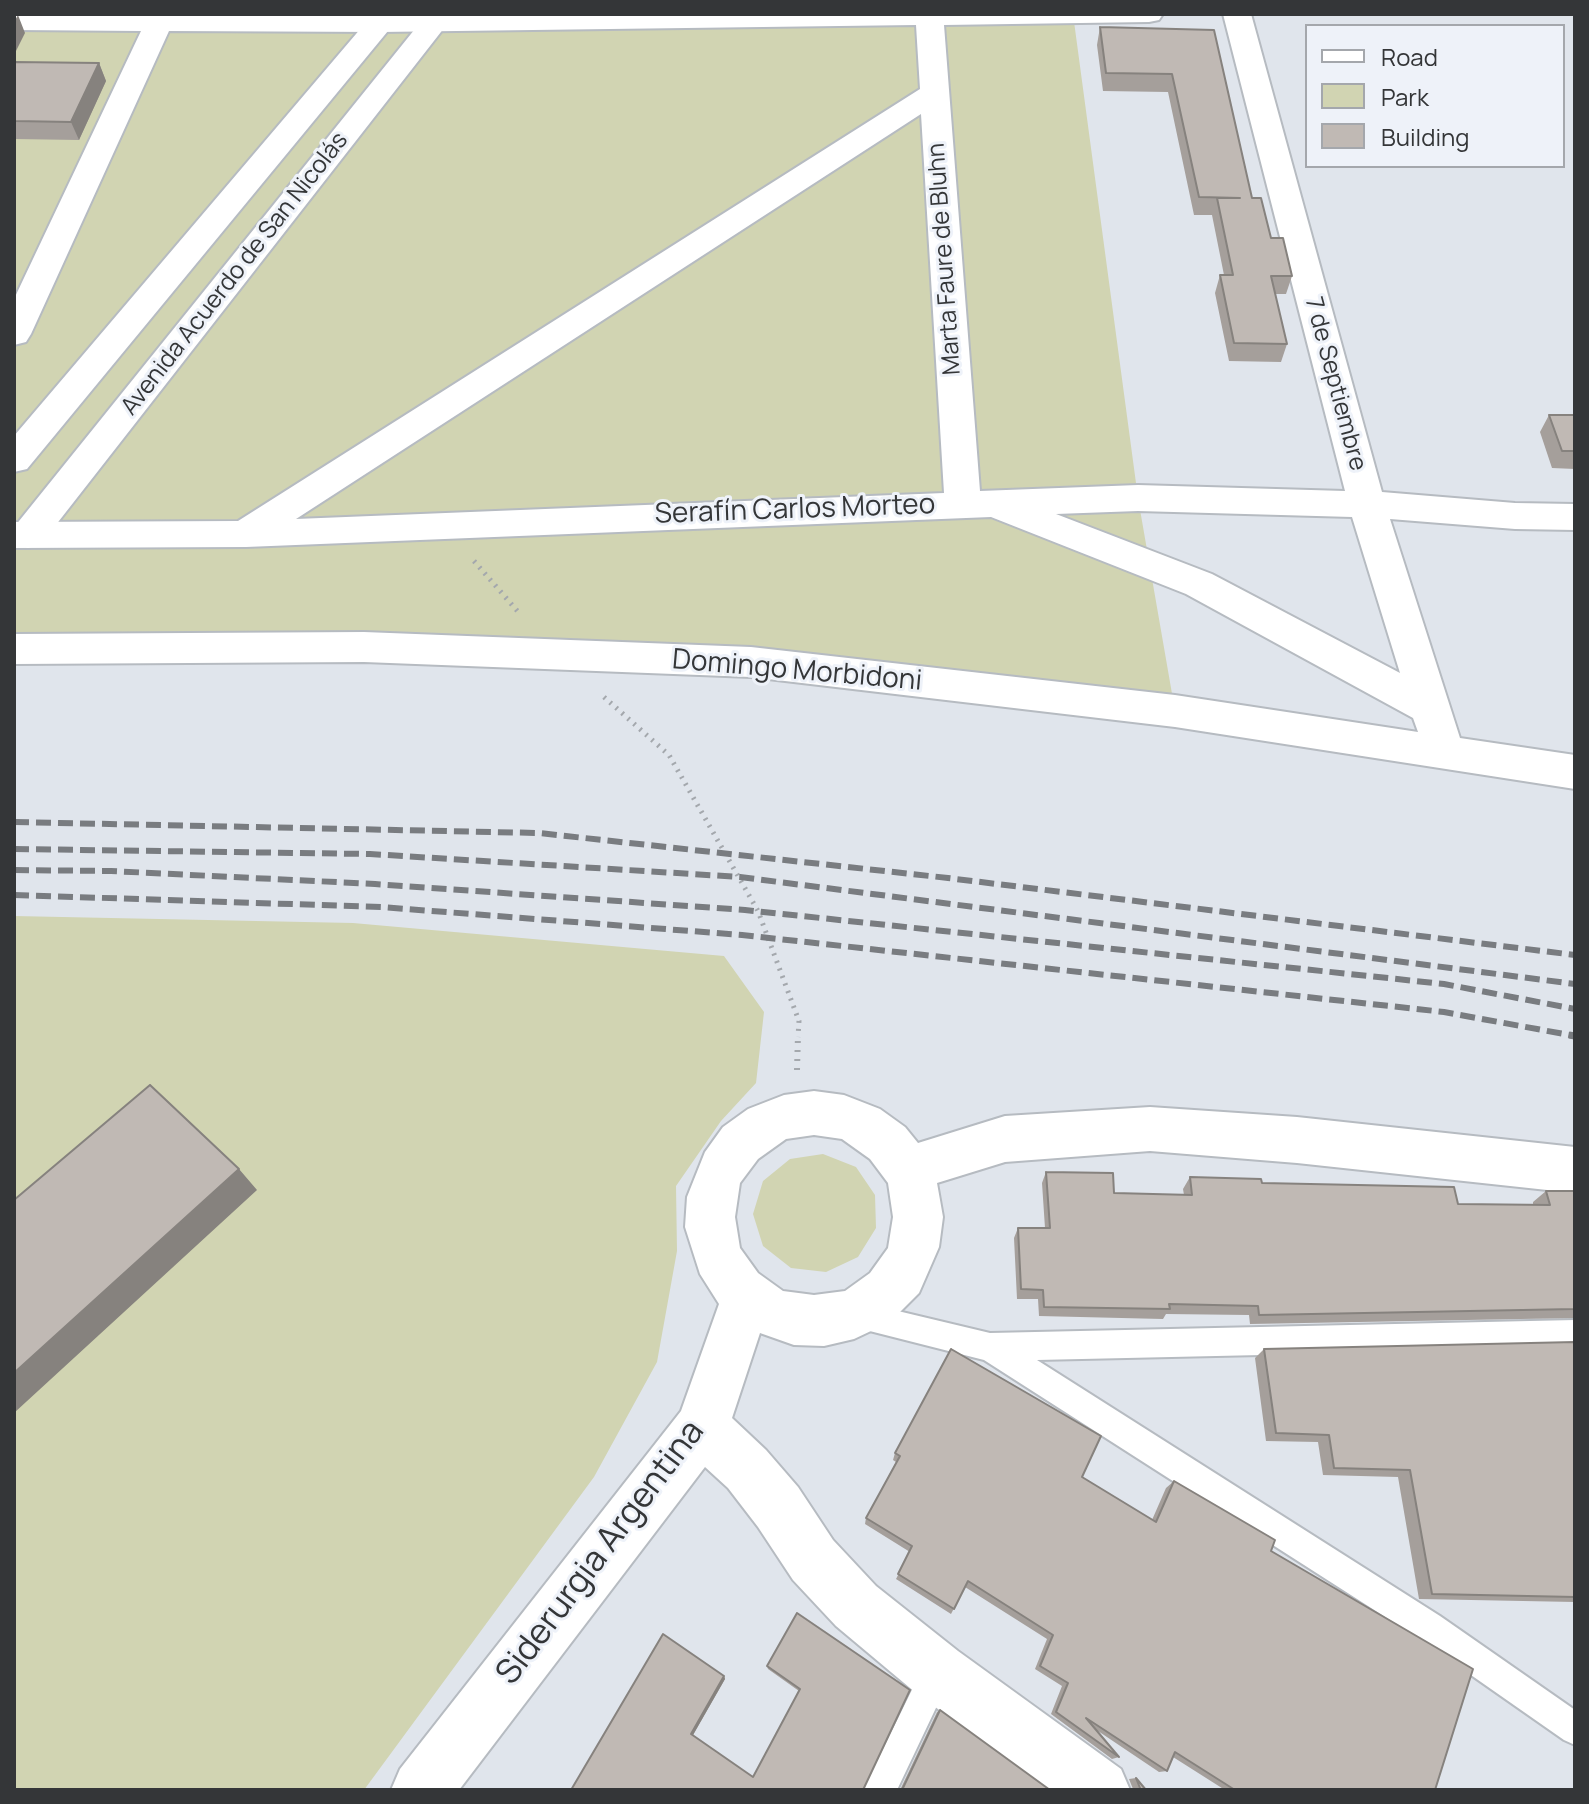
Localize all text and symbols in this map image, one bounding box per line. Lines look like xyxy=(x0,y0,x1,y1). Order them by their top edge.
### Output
legend xyxy=(1305,24,1565,168)
text: Road xyxy=(1381,40,1438,73)
text: Park xyxy=(1381,80,1429,113)
text: Building xyxy=(1381,120,1469,153)
street label: Avenida Acuerdo de San Nicolás xyxy=(116,127,354,421)
street label: Marta Faure de Bluhn xyxy=(923,142,967,376)
street label: 7 de Septiembre xyxy=(1298,294,1372,474)
street label: Serafín Carlos Morteo xyxy=(654,488,936,532)
street label: Domingo Morbidoni xyxy=(671,643,923,699)
street label: Siderurgia Argentina xyxy=(488,1413,714,1693)

